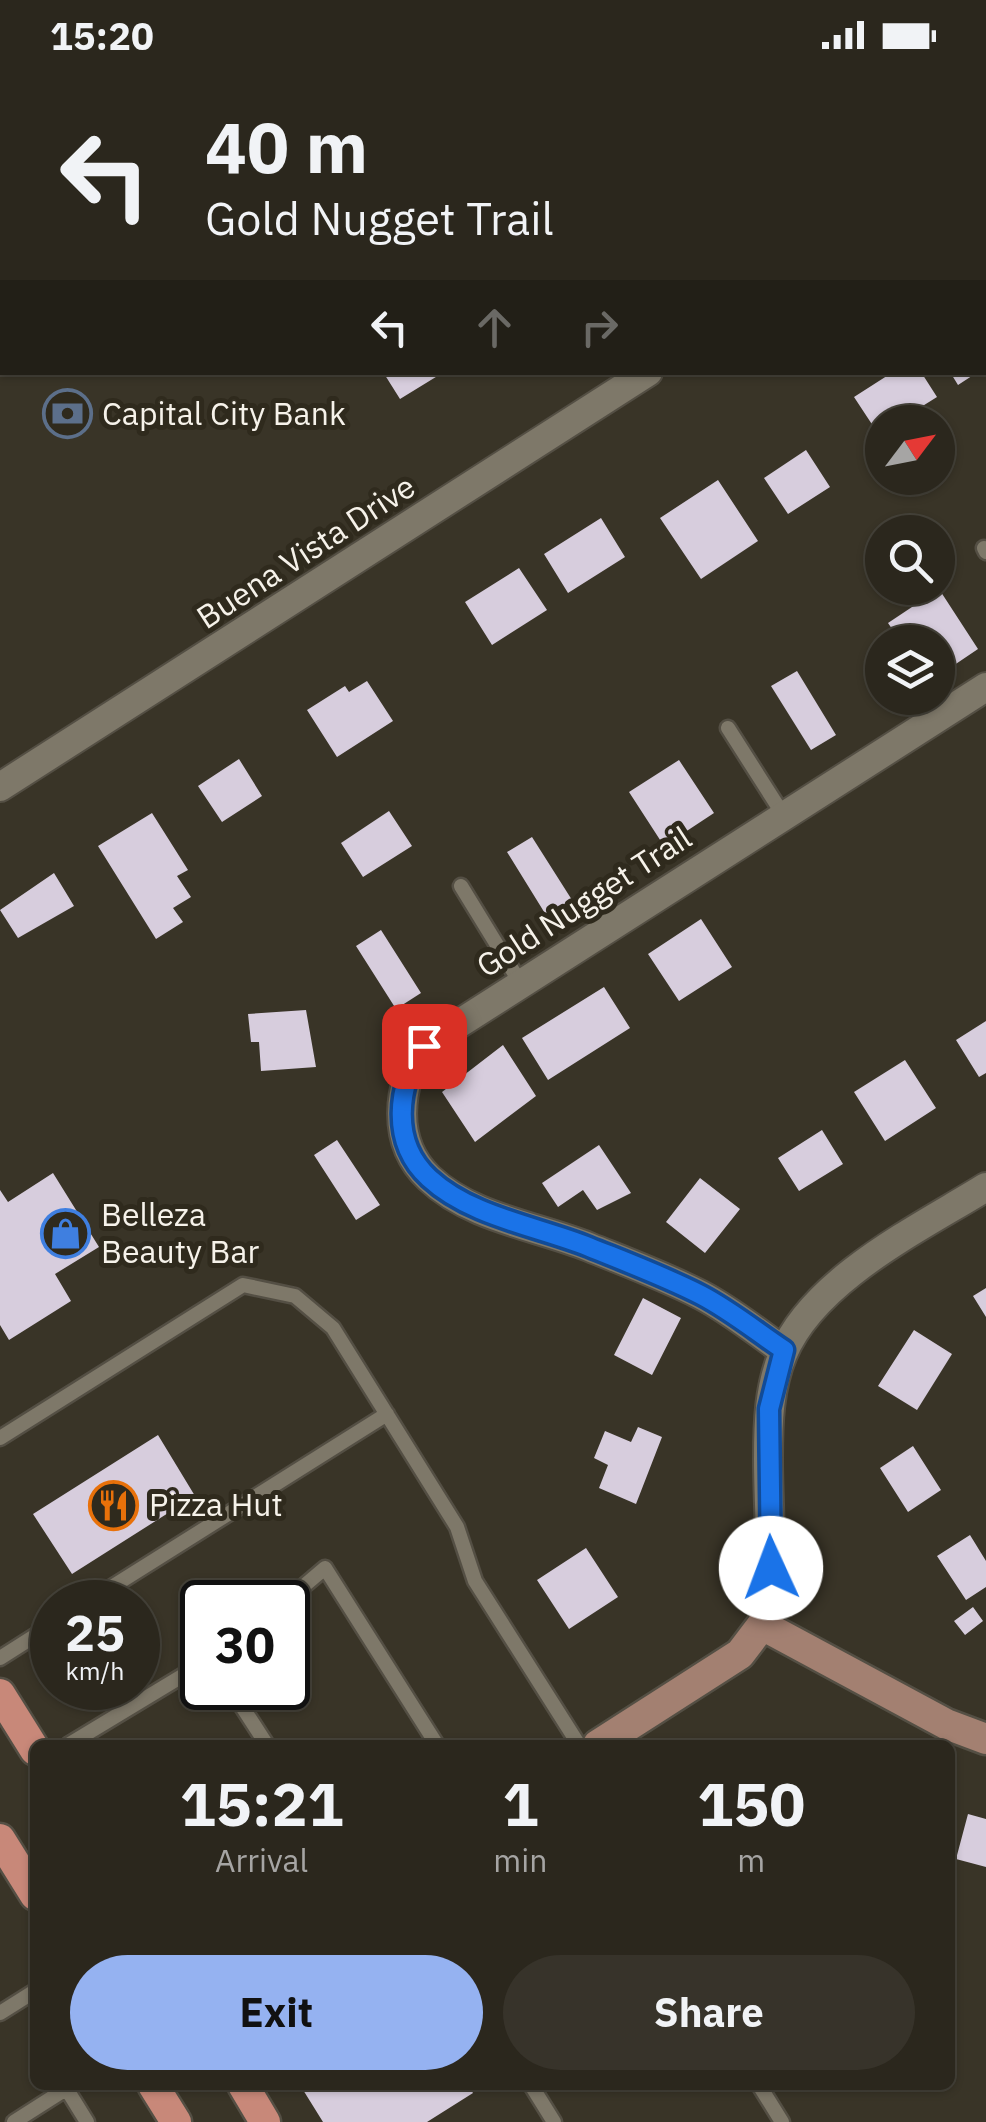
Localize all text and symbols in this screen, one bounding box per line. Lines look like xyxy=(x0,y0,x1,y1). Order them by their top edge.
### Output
text: 15:20 xyxy=(50,11,154,60)
text: 40 m xyxy=(205,101,368,192)
icon: left xyxy=(40,110,170,240)
text: Gold Nugget Trail xyxy=(205,189,554,247)
icon: left xyxy=(362,300,417,355)
icon: ahead xyxy=(467,300,522,355)
icon: right xyxy=(572,300,627,355)
bank icon: Capital City Bank xyxy=(41,388,93,440)
place label: Capital City Bank xyxy=(102,392,346,434)
north arrow xyxy=(865,405,955,495)
map controls xyxy=(865,405,955,715)
street label: Buena Vista Drive xyxy=(188,465,423,638)
button: search xyxy=(865,515,955,605)
button: layers xyxy=(865,625,955,715)
street label: Gold Nugget Trail xyxy=(468,816,699,986)
pin xyxy=(382,1004,467,1089)
icon: arrive xyxy=(397,1019,452,1074)
place label: Belleza Beauty Bar xyxy=(101,1193,259,1272)
shop icon: Belleza Beauty Bar xyxy=(40,1207,92,1259)
restaurant icon: Pizza Hut xyxy=(88,1479,140,1531)
place label: Pizza Hut xyxy=(149,1483,283,1525)
position arrow xyxy=(719,1516,823,1620)
speed limit sign: 30 xyxy=(180,1580,310,1710)
text: 25 xyxy=(65,1600,125,1665)
text: km/h xyxy=(66,1654,124,1687)
text: 15:21 xyxy=(180,1764,344,1843)
text: 1 xyxy=(502,1764,538,1843)
text: 150 xyxy=(697,1764,805,1843)
text: Arrival xyxy=(215,1839,308,1881)
text: min xyxy=(493,1839,547,1881)
text: m xyxy=(737,1839,765,1881)
button: Exit xyxy=(70,1955,483,2070)
button: Share xyxy=(503,1955,915,2070)

